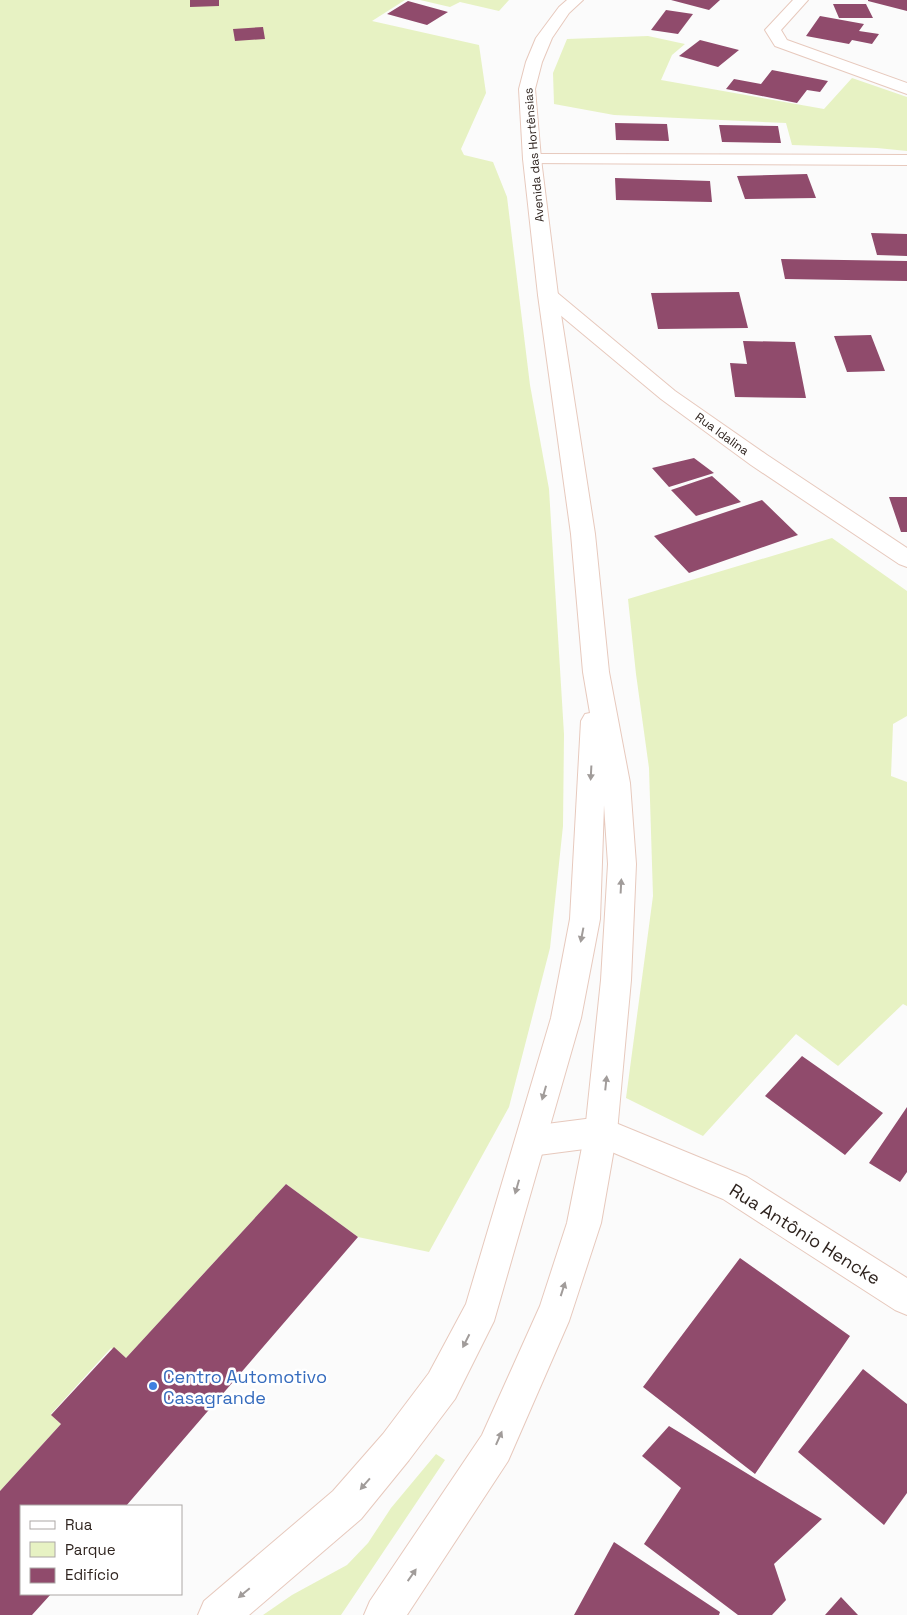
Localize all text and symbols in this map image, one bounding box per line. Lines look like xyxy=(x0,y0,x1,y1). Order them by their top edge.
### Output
street label: Avenida das Hortênsias xyxy=(520,87,548,223)
street label: Rua Idalina xyxy=(692,409,752,459)
one-way arrow xyxy=(587,766,595,782)
one-way arrow xyxy=(618,878,626,894)
one-way arrow xyxy=(578,928,586,943)
one-way arrow xyxy=(602,1075,610,1091)
one-way arrow xyxy=(540,1086,548,1101)
street label: Rua Antônio Hencke xyxy=(725,1178,885,1290)
one-way arrow xyxy=(513,1180,521,1195)
one-way arrow xyxy=(560,1281,567,1296)
one-way arrow xyxy=(462,1334,470,1348)
place label: Centro Automotivo Casagrande xyxy=(163,1365,327,1409)
marker: Centro Automotivo Casagrande xyxy=(147,1380,159,1392)
one-way arrow xyxy=(496,1431,504,1445)
one-way arrow xyxy=(359,1478,370,1491)
legend xyxy=(20,1505,182,1595)
text: Rua xyxy=(65,1515,93,1534)
text: Parque xyxy=(65,1540,116,1559)
text: Edifício xyxy=(65,1565,119,1584)
one-way arrow xyxy=(407,1568,417,1582)
one-way arrow xyxy=(238,1587,251,1598)

